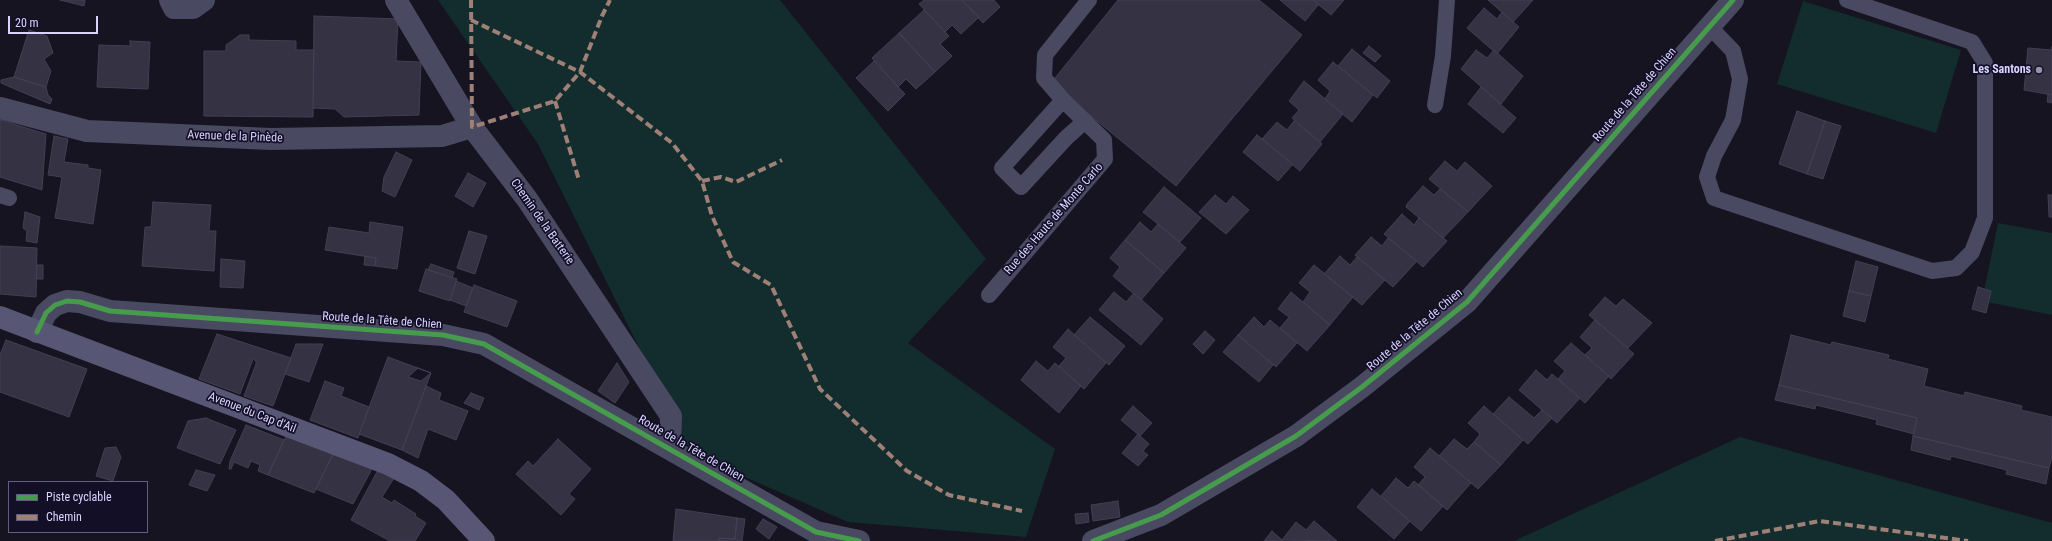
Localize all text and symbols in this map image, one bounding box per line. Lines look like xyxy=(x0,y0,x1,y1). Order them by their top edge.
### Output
scale bar xyxy=(10,8,100,34)
text: 20 m xyxy=(15,16,39,30)
street label: Route de la Tête de Chien xyxy=(1590,45,1680,145)
place label: Les Santons xyxy=(1972,63,2031,77)
marker: Les Santons xyxy=(2034,65,2044,75)
street label: Avenue de la Pinède xyxy=(187,128,283,146)
street label: Rue des Hauts de Monte Carlo xyxy=(1002,160,1106,278)
street label: Chemin de la Batterie xyxy=(507,176,577,268)
street label: Route de la Tête de Chien xyxy=(1364,286,1466,374)
street label: Route de la Tête de Chien xyxy=(322,310,442,332)
street label: Avenue du Cap d'Ail xyxy=(206,390,298,436)
street label: Route de la Tête de Chien xyxy=(635,413,747,485)
legend xyxy=(8,481,148,533)
text: Piste cyclable xyxy=(46,490,112,504)
text: Chemin xyxy=(46,510,82,524)

